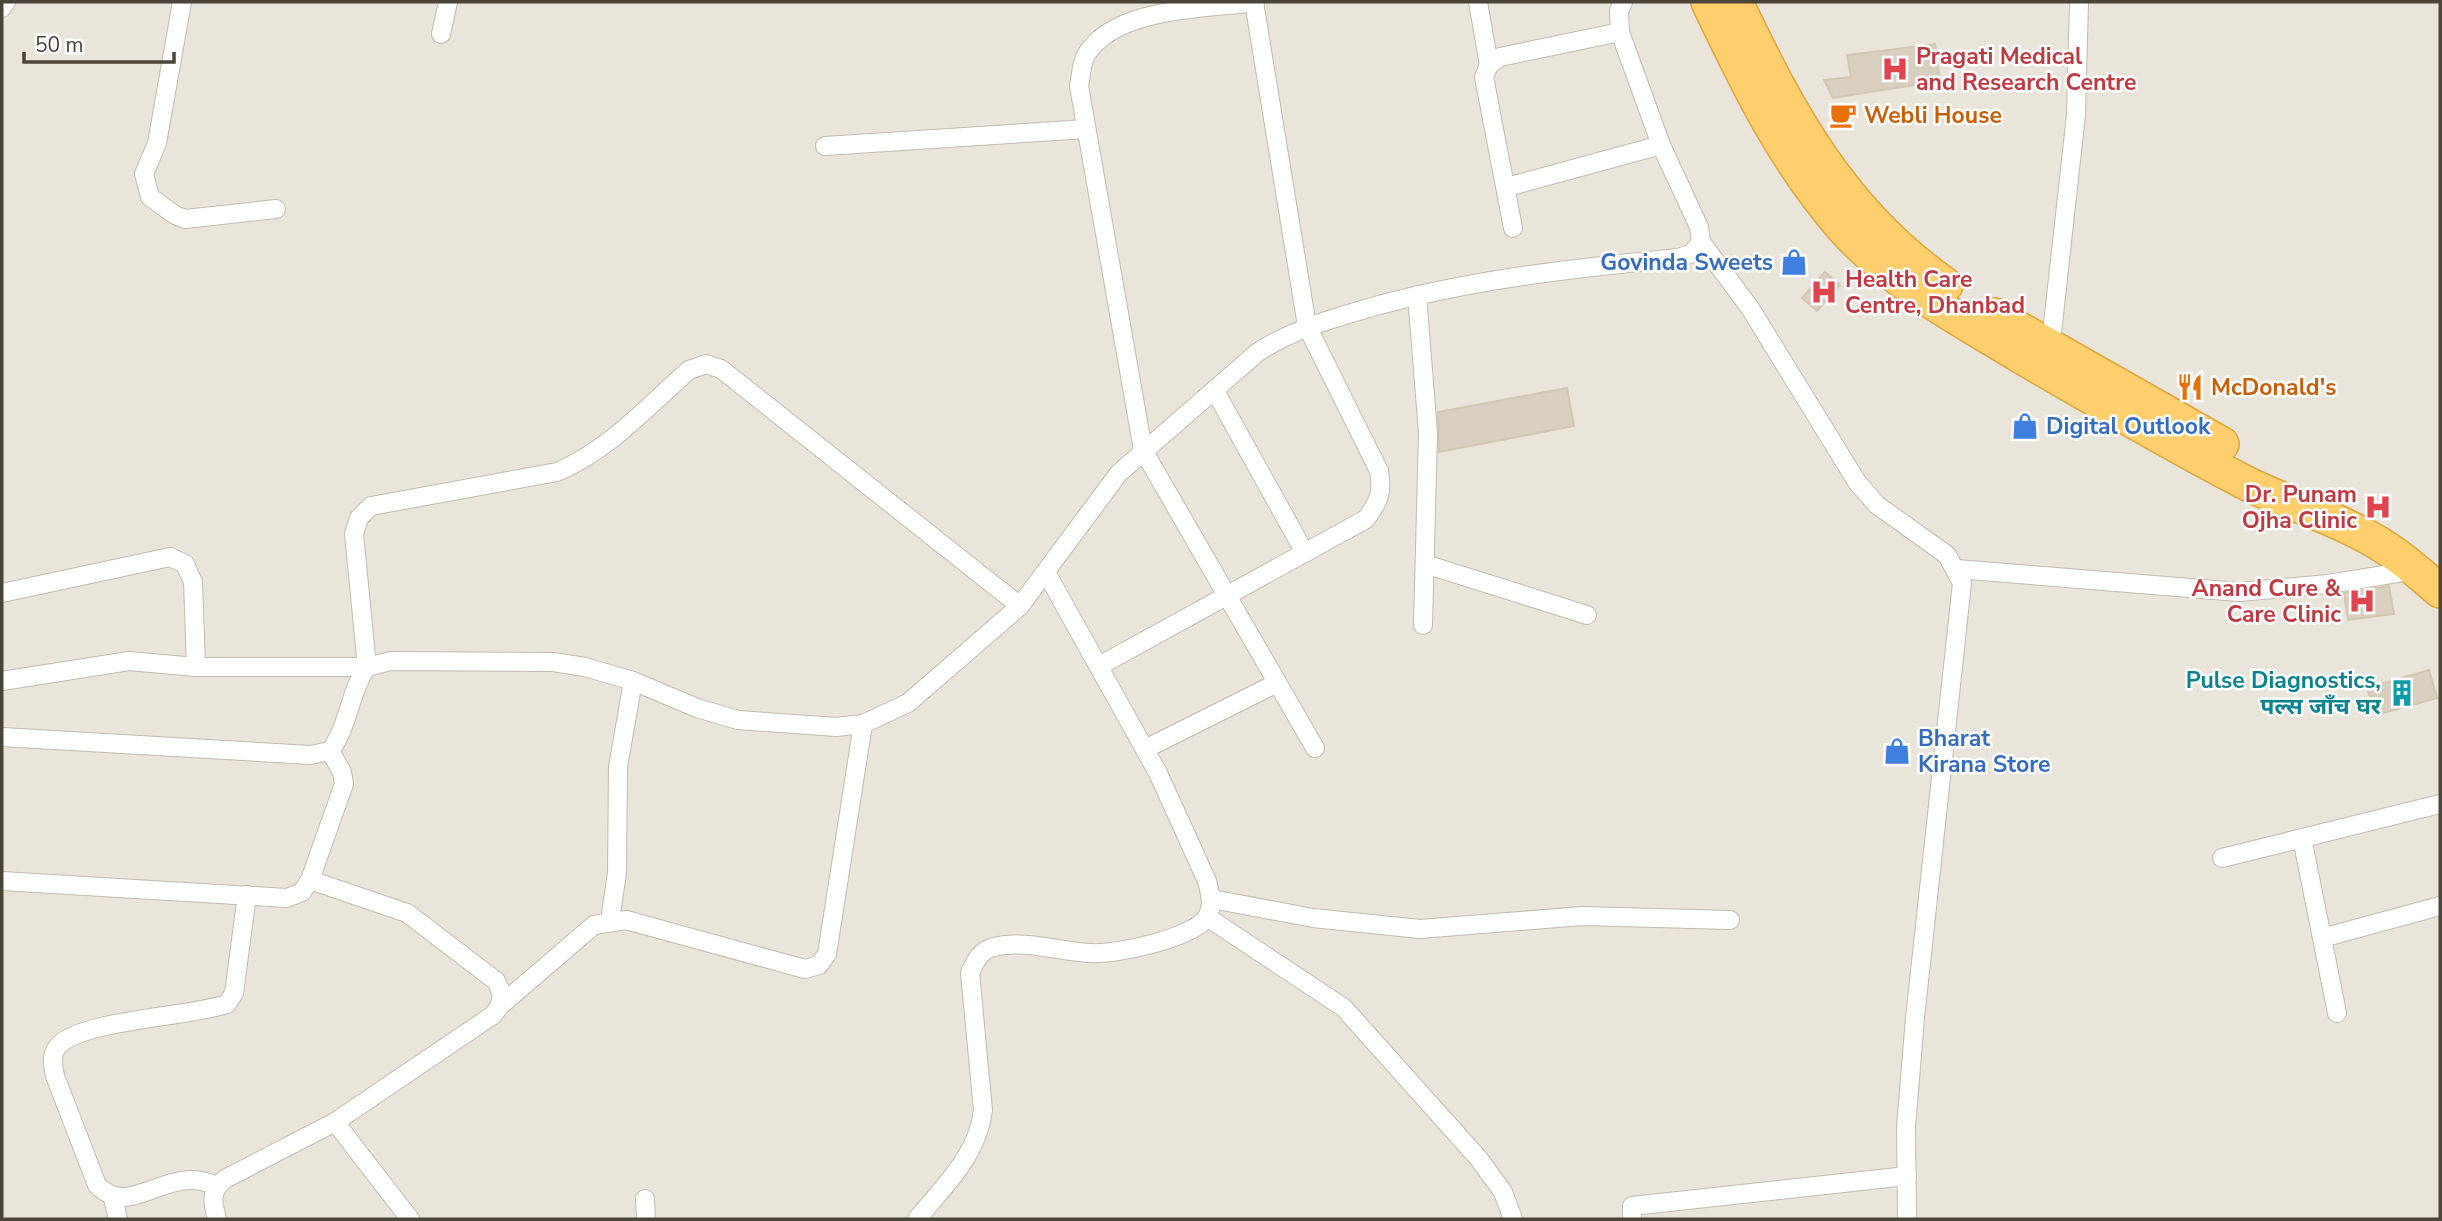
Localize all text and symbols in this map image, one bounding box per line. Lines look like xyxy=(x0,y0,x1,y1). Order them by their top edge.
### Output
scale bar xyxy=(24,21,175,65)
text: 50 m xyxy=(35,31,84,59)
place label: Pragati Medical and Research Centre xyxy=(1916,41,2136,98)
hospital icon: Pragati Medical and Research Centre xyxy=(1880,54,1910,84)
cafe icon: Webli House xyxy=(1828,100,1858,130)
place label: Webli House xyxy=(1864,100,2002,131)
place label: Govinda Sweets xyxy=(1600,247,1773,278)
shop icon: Govinda Sweets xyxy=(1779,247,1809,277)
place label: Health Care Centre, Dhanbad xyxy=(1845,264,2025,321)
hospital icon: Health Care Centre, Dhanbad xyxy=(1809,277,1839,307)
restaurant icon: McDonald's xyxy=(2175,372,2205,402)
place label: McDonald's xyxy=(2211,372,2336,403)
shop icon: Digital Outlook xyxy=(2010,411,2040,441)
place label: Digital Outlook xyxy=(2046,411,2211,442)
place label: Dr. Punam Ojha Clinic xyxy=(2242,479,2357,536)
hospital icon: Dr. Punam Ojha Clinic xyxy=(2363,492,2393,522)
place label: Anand Cure & Care Clinic xyxy=(2192,573,2341,630)
hospital icon: Anand Cure & Care Clinic xyxy=(2347,586,2377,616)
place label: Pulse Diagnostics, पल्स जाँच घर xyxy=(2186,665,2382,722)
building icon: Pulse Diagnostics, पल्स जाँच घर xyxy=(2387,678,2417,708)
place label: Bharat Kirana Store xyxy=(1918,723,2051,780)
shop icon: Bharat Kirana Store xyxy=(1882,736,1912,766)

